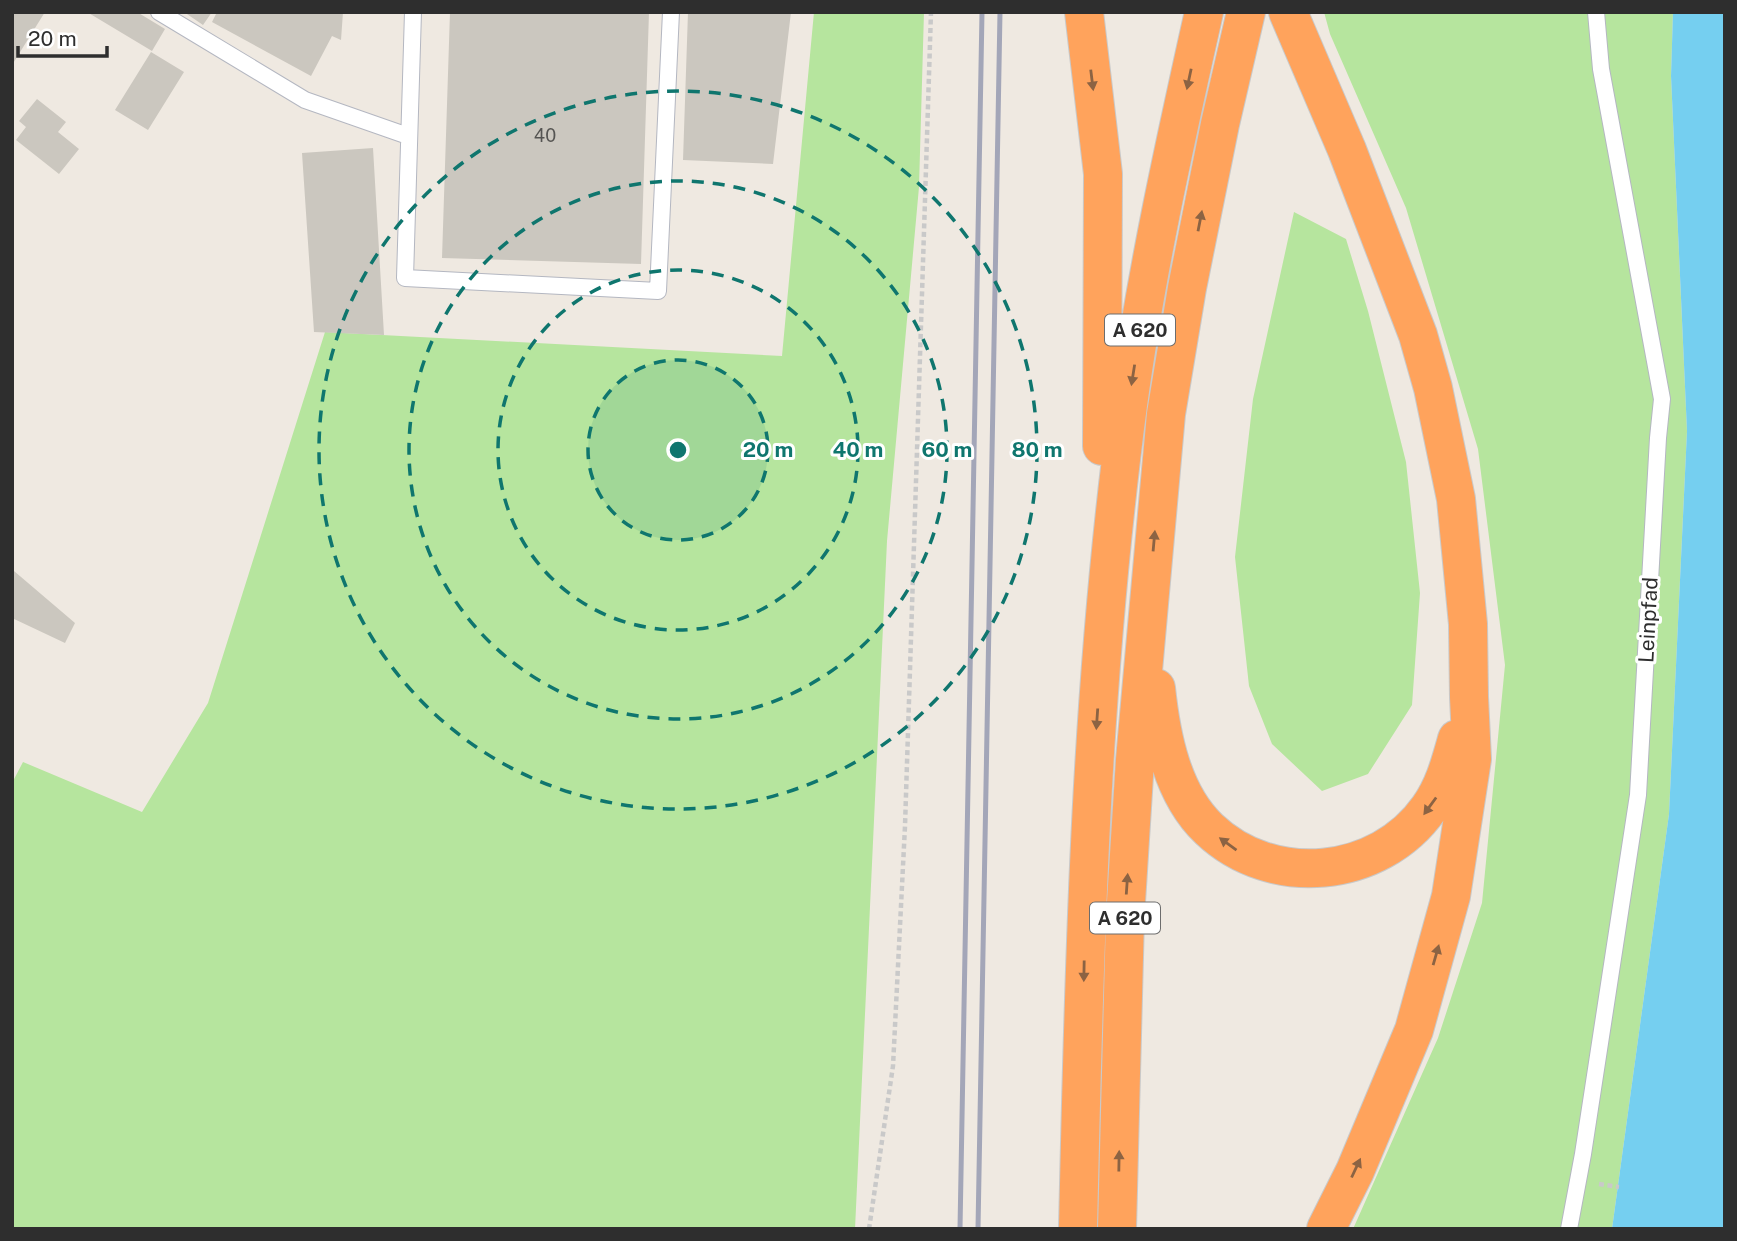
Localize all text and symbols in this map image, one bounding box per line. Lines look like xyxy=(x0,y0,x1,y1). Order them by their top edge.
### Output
scale bar xyxy=(18,14,107,58)
text: 20 m xyxy=(28,26,77,51)
one-way arrow xyxy=(1183,68,1194,90)
one-way arrow xyxy=(1087,69,1098,91)
house number: 40 xyxy=(534,125,556,146)
one-way arrow xyxy=(1195,210,1206,232)
road number: A 620 xyxy=(1105,314,1175,346)
one-way arrow xyxy=(1127,364,1138,386)
text: 20 m xyxy=(743,437,793,462)
text: 40 m xyxy=(833,437,883,462)
text: 60 m xyxy=(922,437,972,462)
text: 80 m xyxy=(1011,437,1063,462)
centre of rings xyxy=(666,438,690,462)
one-way arrow xyxy=(1149,530,1160,552)
street label: Leinpfad xyxy=(1633,577,1663,663)
one-way arrow xyxy=(1091,709,1102,731)
one-way arrow xyxy=(1423,797,1437,815)
one-way arrow xyxy=(1220,836,1238,851)
one-way arrow xyxy=(1122,873,1133,895)
road number: A 620 xyxy=(1090,902,1160,934)
one-way arrow xyxy=(1431,944,1441,965)
one-way arrow xyxy=(1078,960,1089,982)
one-way arrow xyxy=(1113,1149,1125,1171)
one-way arrow xyxy=(1351,1157,1362,1178)

